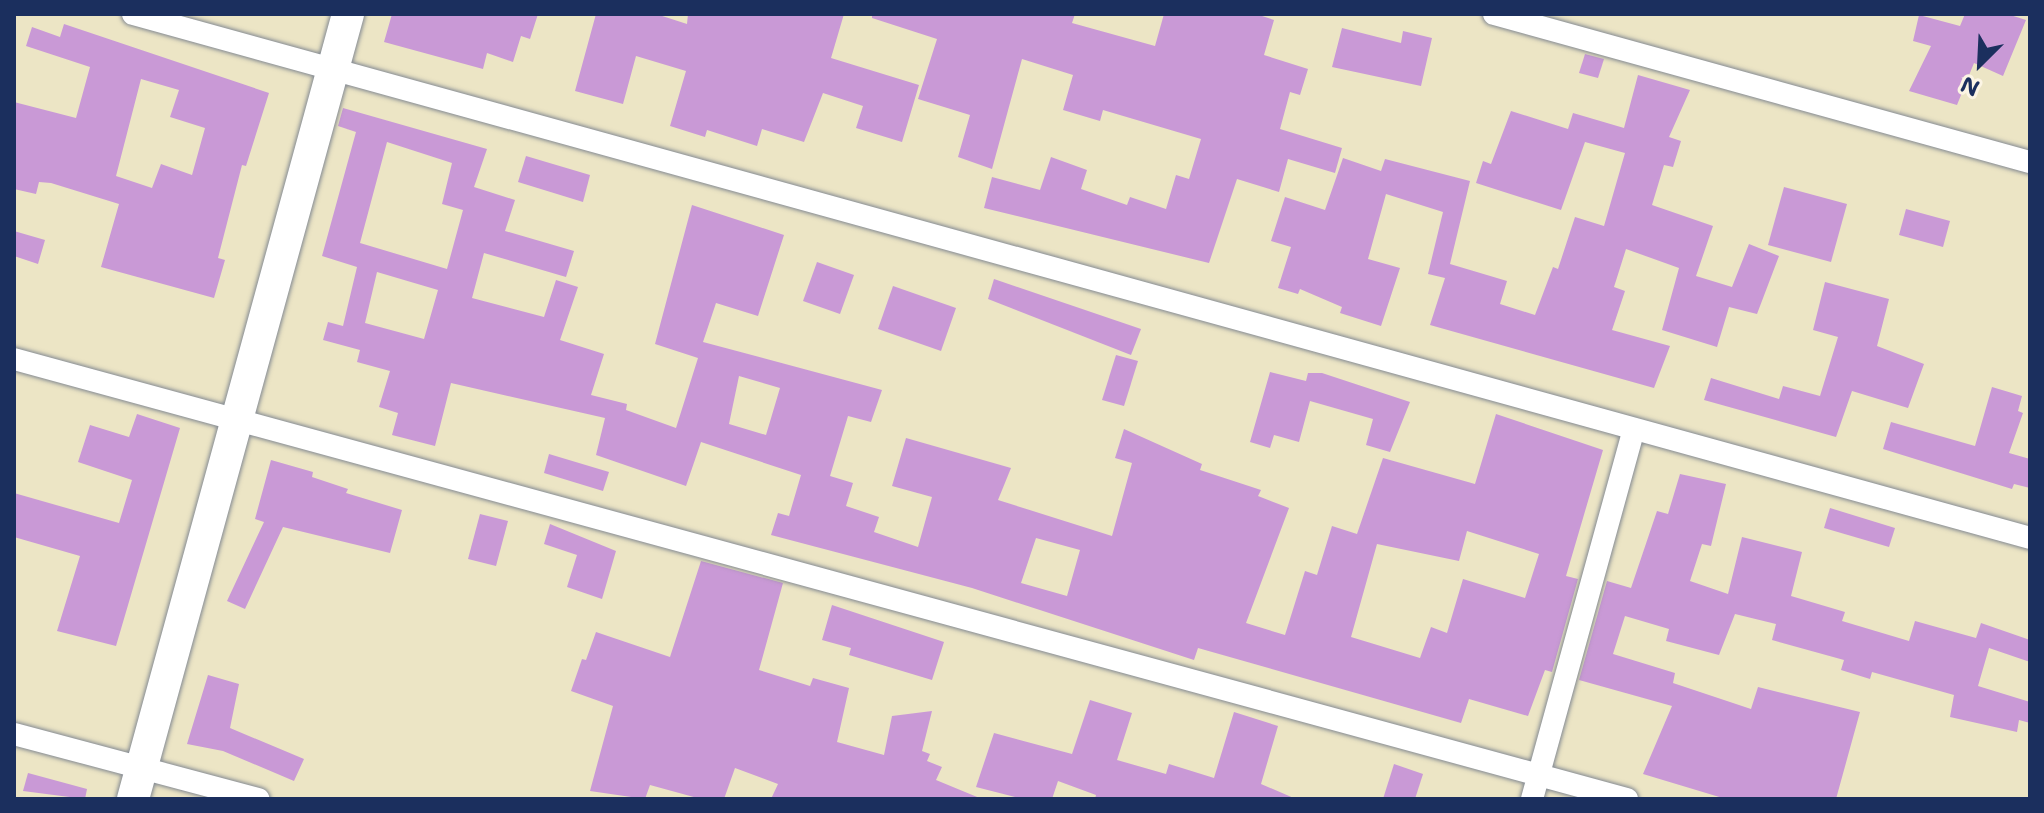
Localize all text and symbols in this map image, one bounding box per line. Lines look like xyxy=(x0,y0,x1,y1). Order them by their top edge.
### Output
north arrow xyxy=(1940,24,2020,104)
text: N xyxy=(1956,70,1984,103)

